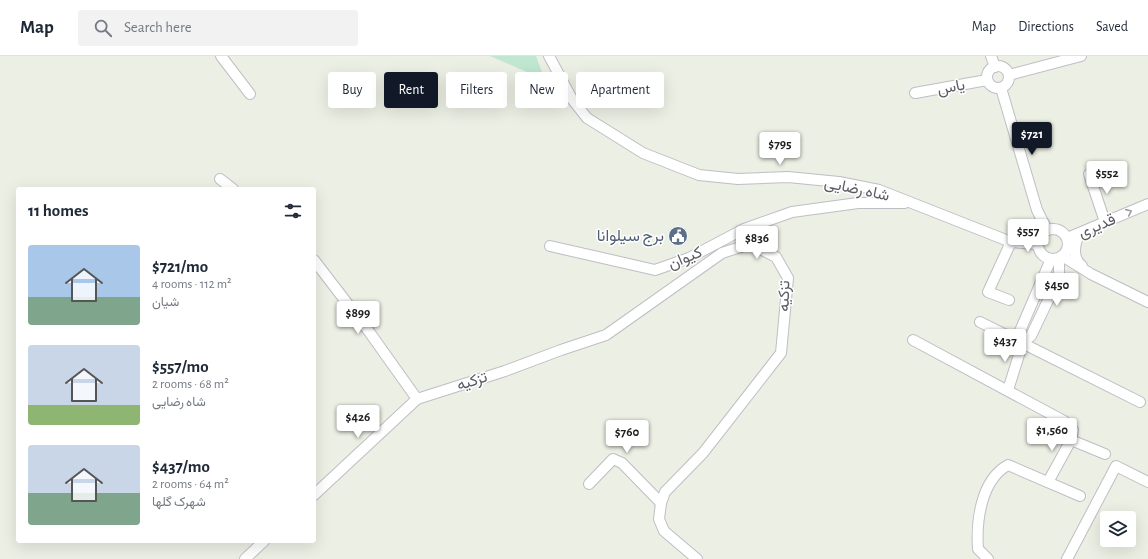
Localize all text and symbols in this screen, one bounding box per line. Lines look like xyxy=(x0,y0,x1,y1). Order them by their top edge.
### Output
search box xyxy=(78,10,358,46)
icon: search xyxy=(92,17,114,39)
text: Map xyxy=(20,18,54,37)
text: Search here xyxy=(124,20,192,35)
text: Map xyxy=(972,20,996,34)
text: Directions xyxy=(1018,20,1074,34)
text: Saved xyxy=(1096,20,1128,34)
chip: Buy xyxy=(328,72,376,108)
chip: Rent xyxy=(384,72,438,108)
chip: Filters xyxy=(446,72,507,108)
chip: New xyxy=(515,72,568,108)
chip: Apartment xyxy=(576,72,664,108)
street label: یاس xyxy=(936,76,967,99)
pin: $721 xyxy=(1008,122,1056,156)
text: $721 xyxy=(1021,128,1043,141)
pin: $795 xyxy=(756,132,804,166)
text: $795 xyxy=(768,138,792,151)
pin: $552 xyxy=(1083,161,1131,195)
text: $552 xyxy=(1095,167,1119,180)
street label: شاه رضایی xyxy=(823,174,891,206)
icon: filters xyxy=(282,200,304,222)
text: 11 homes xyxy=(28,202,88,219)
one-way arrow xyxy=(1124,209,1132,217)
street label: قدیری xyxy=(1076,211,1119,243)
pin: $557 xyxy=(1004,219,1052,253)
public building icon: برج سیلوانا xyxy=(667,225,689,247)
text: $557 xyxy=(1017,225,1039,238)
pin: $836 xyxy=(733,226,781,260)
place label: برج سیلوانا xyxy=(597,228,664,247)
text: $836 xyxy=(745,232,769,245)
street label: کیوان xyxy=(666,244,705,274)
text: $721/mo xyxy=(152,258,208,275)
icon: home xyxy=(60,261,108,309)
pin: $450 xyxy=(1033,273,1081,307)
text: 4 rooms · 112 m² xyxy=(152,278,232,291)
text: $450 xyxy=(1045,279,1069,292)
street label: تزکیه xyxy=(776,280,794,312)
text: شیان xyxy=(152,296,179,309)
pin: $899 xyxy=(334,301,382,335)
text: $899 xyxy=(346,307,370,320)
pin: $437 xyxy=(981,329,1029,363)
text: $437 xyxy=(993,335,1017,348)
text: $557/mo xyxy=(152,358,209,375)
icon: home xyxy=(60,361,108,409)
street label: تزکیه xyxy=(455,369,490,395)
text: 2 rooms · 68 m² xyxy=(152,378,229,391)
text: شاه رضایی xyxy=(152,396,206,409)
pin: $426 xyxy=(334,405,382,439)
text: $426 xyxy=(346,411,370,424)
pin: $1,560 xyxy=(1019,418,1085,452)
pin: $760 xyxy=(603,420,651,454)
text: $1,560 xyxy=(1036,424,1068,437)
text: $760 xyxy=(615,426,639,439)
text: $437/mo xyxy=(152,458,210,475)
icon: home xyxy=(60,461,108,509)
text: 2 rooms · 64 m² xyxy=(152,478,229,491)
text: شهرک گلها xyxy=(152,496,206,509)
map controls xyxy=(1100,511,1136,547)
button: layers xyxy=(1100,511,1136,547)

